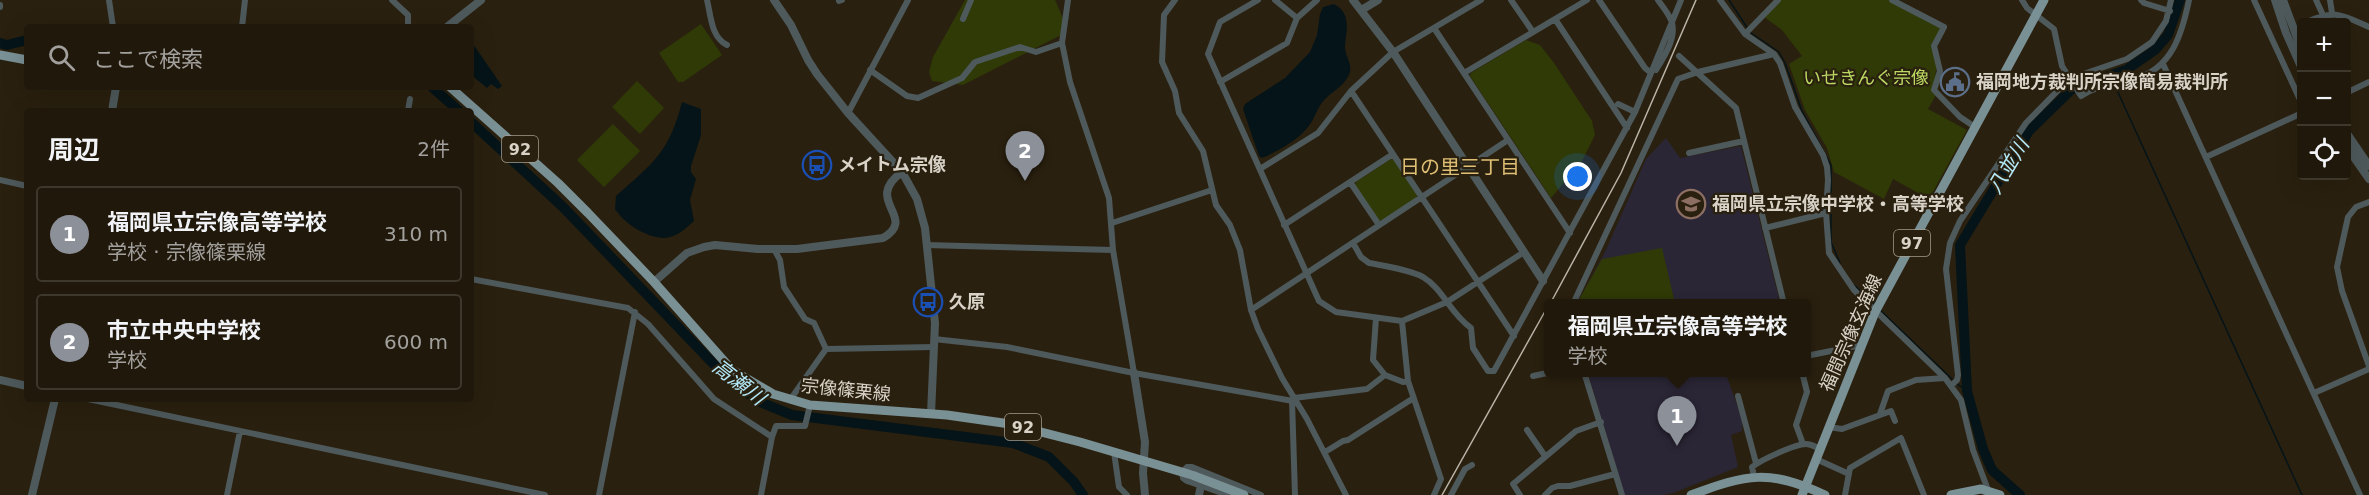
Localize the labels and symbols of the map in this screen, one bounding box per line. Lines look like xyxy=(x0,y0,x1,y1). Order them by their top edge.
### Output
public building icon: 福岡地方裁判所宗像簡易裁判所 xyxy=(1939,66,1971,98)
park label: いせきんぐ宗像 xyxy=(1803,67,1929,88)
place label: 福岡地方裁判所宗像簡易裁判所 xyxy=(1976,71,2228,92)
pin: 2 xyxy=(1006,132,1044,181)
water label: 八並川 xyxy=(1982,132,2035,198)
road number: 92 xyxy=(502,136,538,162)
bus stop icon: メイトム宗像 xyxy=(801,149,833,181)
place label: メイトム宗像 xyxy=(838,154,946,175)
district label: 日の里三丁目 xyxy=(1400,155,1520,179)
your location xyxy=(1563,162,1592,191)
school or university icon: 福岡県立宗像中学校・高等学校 xyxy=(1675,188,1707,220)
place label: 福岡県立宗像中学校・高等学校 xyxy=(1712,193,1964,214)
road number: 97 xyxy=(1894,230,1930,256)
street label: 福間宗像玄海線 xyxy=(1815,271,1886,395)
bus stop icon: 久原 xyxy=(912,286,944,318)
place label: 久原 xyxy=(949,291,985,312)
water label: 高瀬川 xyxy=(708,354,772,411)
street label: 宗像篠栗線 xyxy=(800,374,892,405)
pin: 1 xyxy=(1658,396,1696,446)
road number: 92 xyxy=(1005,414,1041,440)

